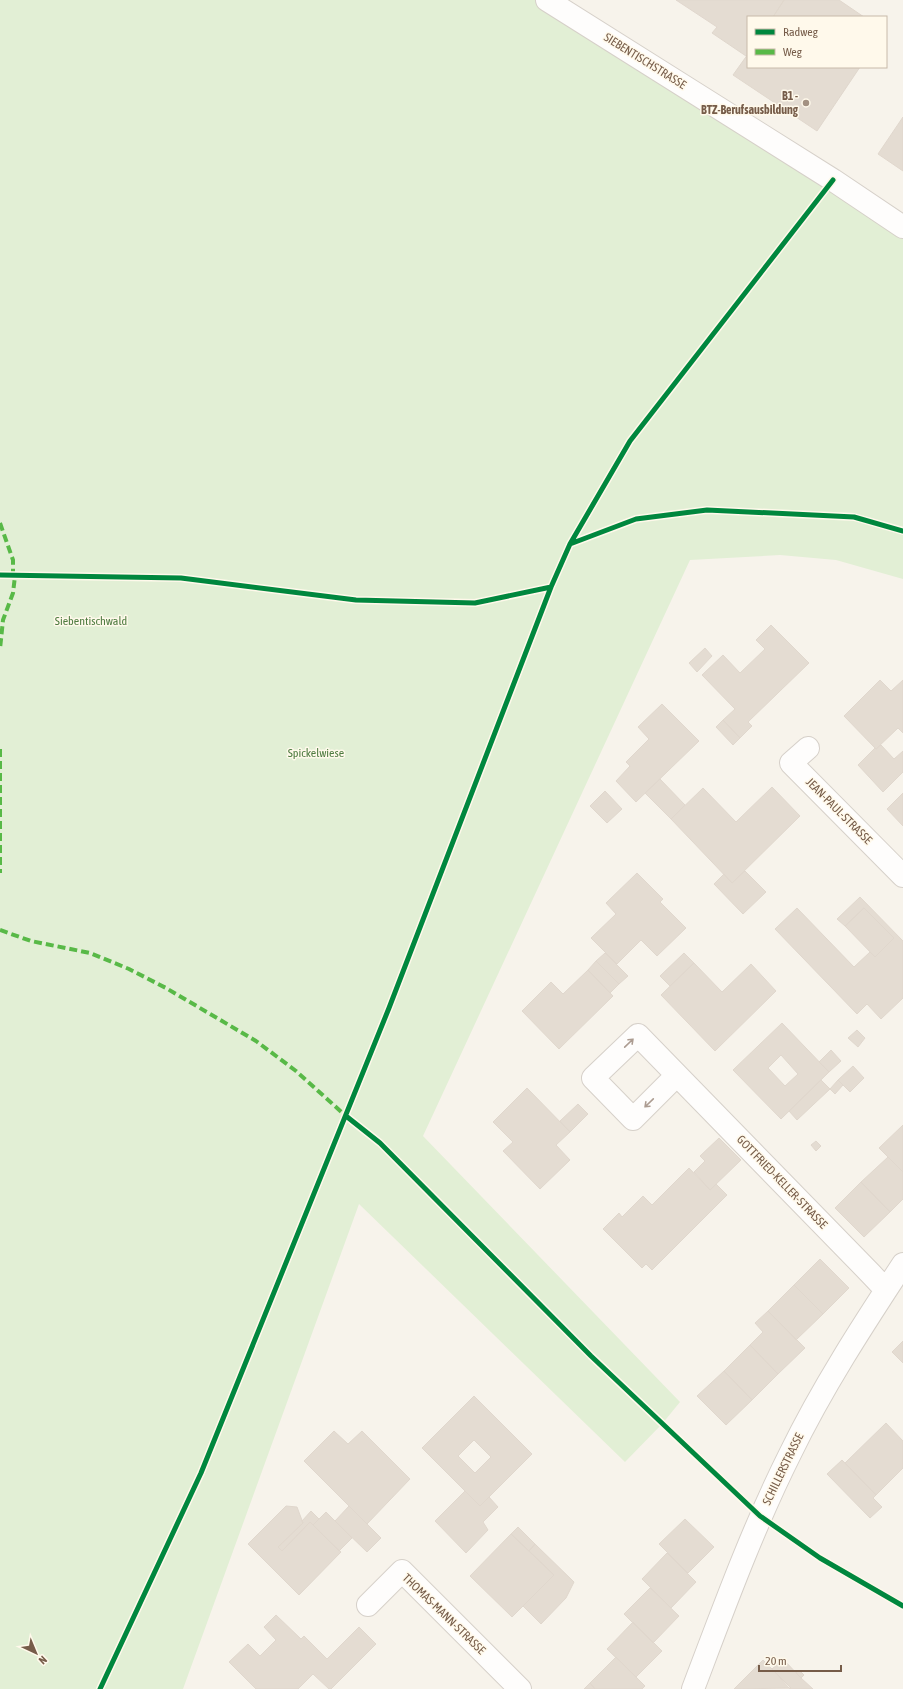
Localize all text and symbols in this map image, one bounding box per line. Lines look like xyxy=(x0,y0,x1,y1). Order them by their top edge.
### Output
legend xyxy=(747,16,887,68)
text: Radweg xyxy=(783,25,819,39)
street label: SIEBENTISCHSTRASSE xyxy=(601,30,689,92)
text: Weg xyxy=(783,45,803,59)
place label: B1 - BTZ-Berufsausbildung xyxy=(701,89,799,117)
marker: B1 - BTZ-Berufsausbildung xyxy=(801,98,811,108)
park label: Siebentischwald xyxy=(55,614,127,628)
park label: Spickelwiese xyxy=(288,746,344,760)
street label: JEAN-PAUL-STRASSE xyxy=(803,775,875,847)
one-way arrow xyxy=(624,1038,634,1048)
one-way arrow xyxy=(644,1098,654,1107)
street label: GOTTFRIED-KELLER-STRASSE xyxy=(734,1132,830,1232)
street label: SCHILLERSTRASSE xyxy=(760,1431,806,1507)
street label: THOMAS-MANN-STRASSE xyxy=(400,1571,488,1657)
north arrow xyxy=(16,1633,56,1673)
scale bar xyxy=(759,1647,841,1673)
text: N xyxy=(36,1654,49,1667)
text: 20 m xyxy=(765,1654,787,1668)

